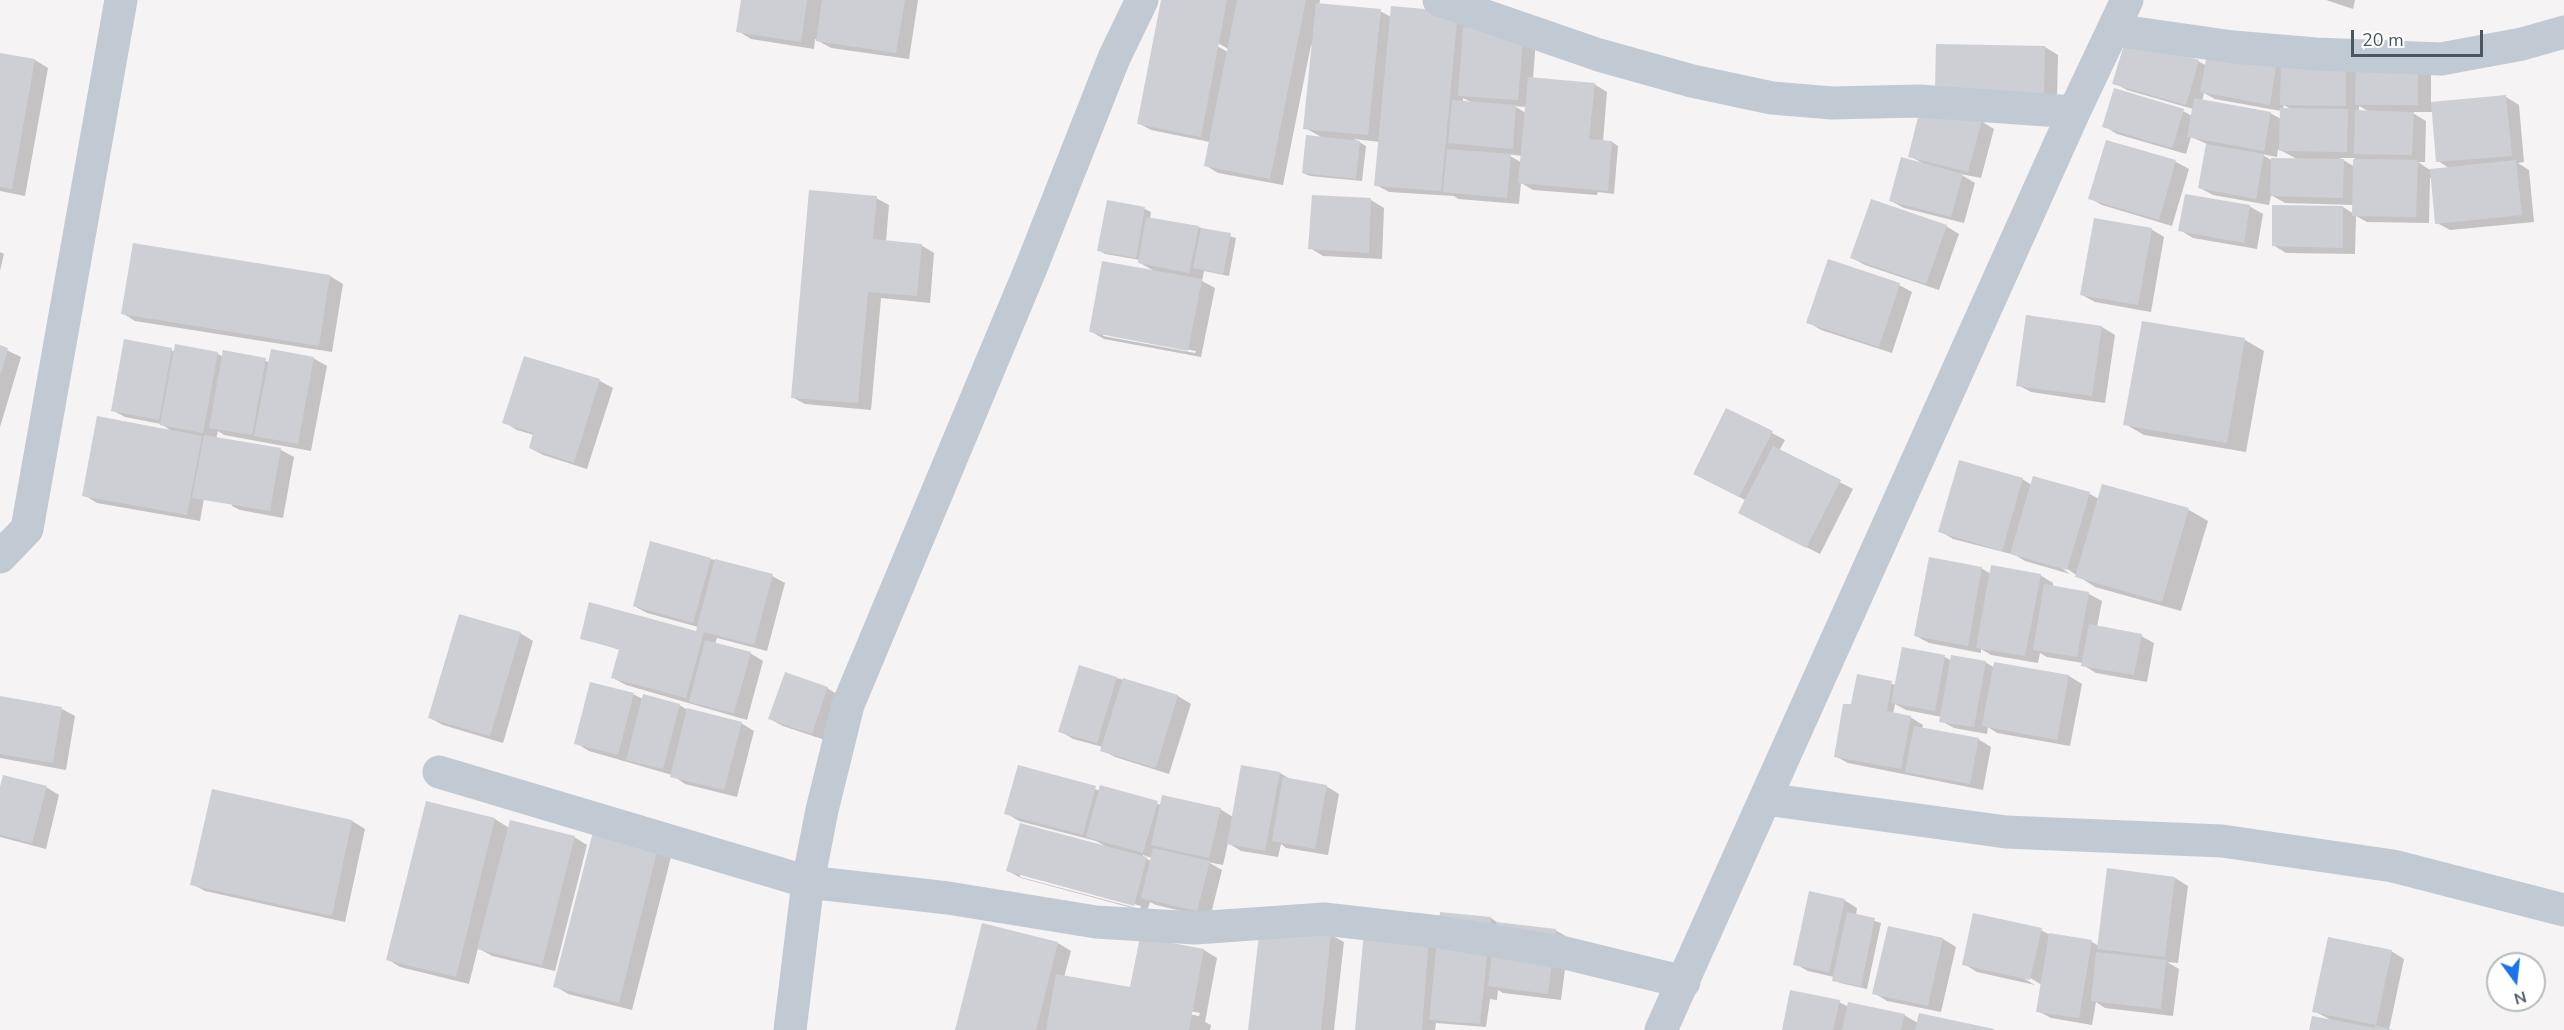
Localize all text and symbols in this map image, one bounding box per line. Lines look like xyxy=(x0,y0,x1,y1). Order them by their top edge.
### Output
scale bar xyxy=(2354,18,2486,56)
text: 20 m xyxy=(2362,28,2404,52)
north arrow xyxy=(2486,952,2546,1012)
text: N xyxy=(2512,985,2529,1010)

